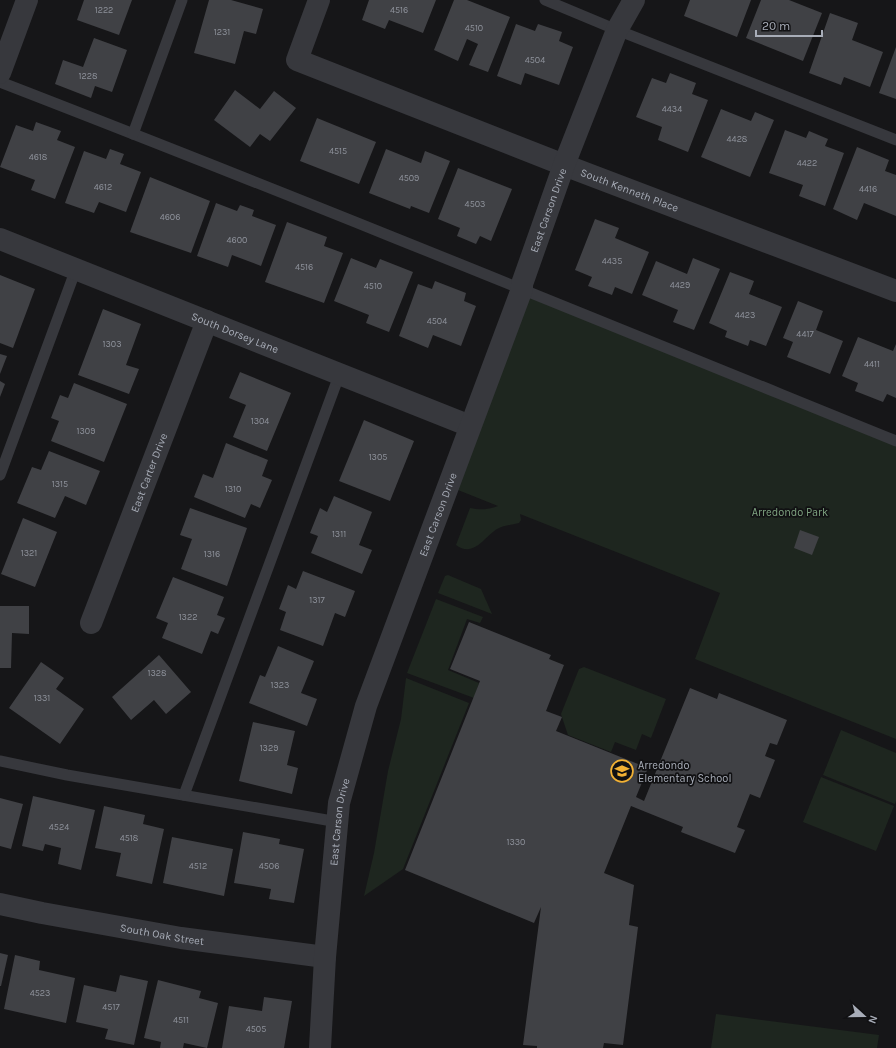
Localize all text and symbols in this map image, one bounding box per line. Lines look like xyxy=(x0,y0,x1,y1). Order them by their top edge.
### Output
house number: 1222 xyxy=(95,5,113,15)
house number: 4516 xyxy=(390,5,408,15)
scale bar xyxy=(756,12,822,38)
text: 20 m xyxy=(762,19,790,33)
house number: 4510 xyxy=(465,23,483,33)
house number: 1231 xyxy=(214,27,230,37)
house number: 4504 xyxy=(525,55,545,65)
house number: 1228 xyxy=(79,71,98,81)
house number: 4434 xyxy=(662,104,682,114)
house number: 4428 xyxy=(727,134,748,144)
house number: 4515 xyxy=(329,146,347,156)
house number: 4618 xyxy=(29,152,48,162)
house number: 4422 xyxy=(797,158,817,168)
street label: East Carson Drive xyxy=(528,166,569,254)
street label: South Kenneth Place xyxy=(579,166,681,215)
house number: 4509 xyxy=(399,173,419,183)
house number: 4612 xyxy=(94,182,112,192)
house number: 4416 xyxy=(859,184,877,194)
house number: 4503 xyxy=(465,199,485,209)
house number: 4606 xyxy=(160,212,180,222)
house number: 4600 xyxy=(227,235,247,245)
house number: 4435 xyxy=(602,256,622,266)
house number: 4516 xyxy=(295,262,313,272)
house number: 4429 xyxy=(670,280,690,290)
house number: 4510 xyxy=(364,281,382,291)
street label: South Dorsey Lane xyxy=(189,310,281,356)
house number: 4423 xyxy=(735,310,755,320)
house number: 4504 xyxy=(427,316,447,326)
house number: 4417 xyxy=(796,329,814,339)
house number: 1303 xyxy=(103,339,121,349)
house number: 4411 xyxy=(864,359,880,369)
house number: 1304 xyxy=(251,416,269,426)
house number: 1309 xyxy=(77,426,95,436)
street label: East Carter Drive xyxy=(128,431,170,514)
house number: 1305 xyxy=(369,452,387,462)
street label: East Carson Drive xyxy=(417,471,460,558)
house number: 1315 xyxy=(52,479,68,489)
house number: 1310 xyxy=(225,484,241,494)
park label: Arredondo Park xyxy=(752,506,828,519)
house number: 1311 xyxy=(332,529,346,539)
house number: 1321 xyxy=(21,548,37,558)
house number: 1316 xyxy=(204,549,220,559)
house number: 1317 xyxy=(309,595,326,605)
house number: 1322 xyxy=(179,612,197,622)
house number: 1328 xyxy=(147,668,167,678)
house number: 1323 xyxy=(271,680,289,690)
house number: 1331 xyxy=(34,693,50,703)
house number: 1329 xyxy=(260,743,278,753)
school or university icon: Arredondo Elementary School xyxy=(609,758,635,784)
place label: Arredondo Elementary School xyxy=(638,759,731,785)
street label: East Carson Drive xyxy=(327,777,353,866)
house number: 4524 xyxy=(49,822,69,832)
house number: 4518 xyxy=(120,833,139,843)
house number: 1330 xyxy=(507,837,525,847)
house number: 4512 xyxy=(189,861,207,871)
house number: 4506 xyxy=(259,861,279,871)
street label: South Oak Street xyxy=(119,921,205,948)
house number: 4523 xyxy=(30,988,50,998)
north arrow xyxy=(844,996,884,1036)
house number: 4517 xyxy=(102,1002,120,1012)
text: N xyxy=(865,1013,880,1025)
house number: 4511 xyxy=(173,1015,189,1025)
house number: 4505 xyxy=(246,1024,266,1034)

